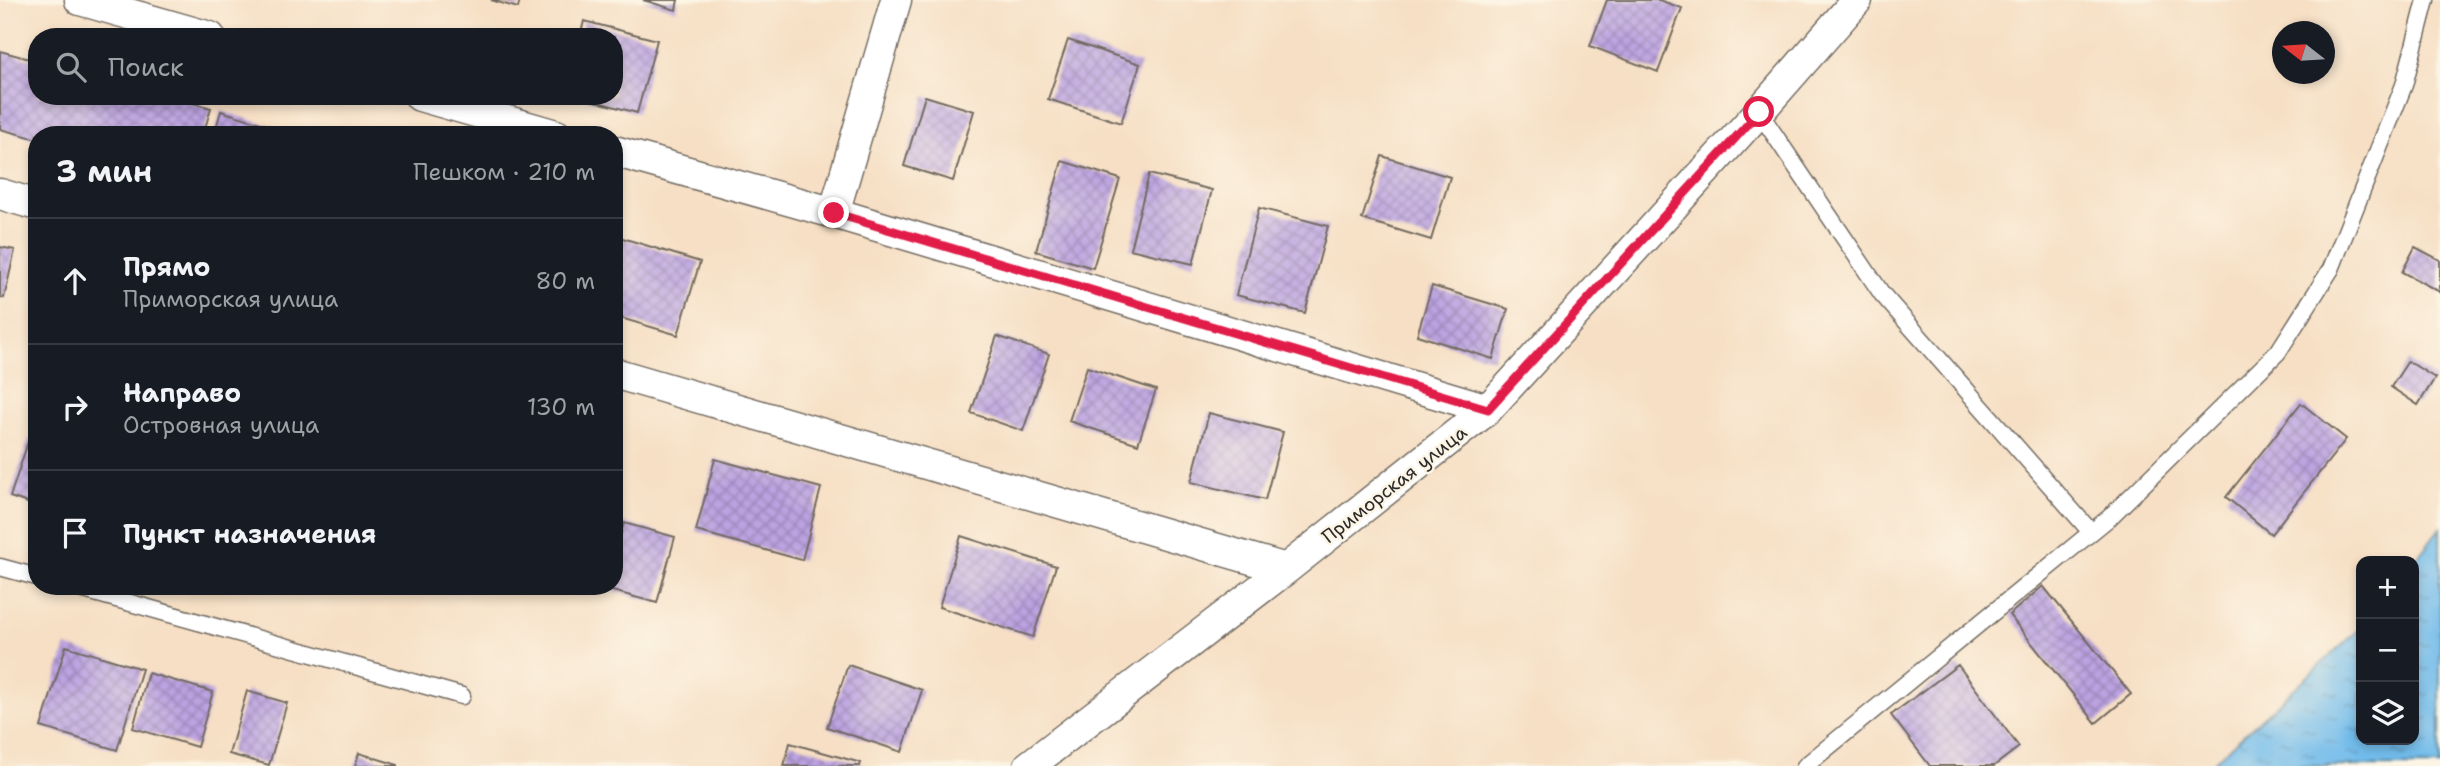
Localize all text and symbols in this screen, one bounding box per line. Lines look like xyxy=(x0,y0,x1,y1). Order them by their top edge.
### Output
north arrow xyxy=(2272,21,2335,84)
search box xyxy=(28,28,623,105)
icon: search xyxy=(52,48,90,86)
text: Поиск xyxy=(108,49,184,84)
route start xyxy=(1743,96,1774,127)
text: 3 мин xyxy=(56,151,152,192)
text: Пешком · 210 m xyxy=(413,157,595,187)
route end xyxy=(818,197,849,228)
text: Прямо xyxy=(123,249,211,284)
icon: ahead xyxy=(56,262,94,300)
text: 80 m xyxy=(536,266,595,296)
text: Приморская улица xyxy=(123,284,338,314)
text: Направо xyxy=(123,375,241,410)
icon: right xyxy=(56,388,94,426)
text: 130 m xyxy=(527,392,595,422)
text: Островная улица xyxy=(123,410,319,440)
street label: Приморская улица xyxy=(1317,420,1472,549)
icon: arrive xyxy=(56,514,94,552)
text: Пункт назначения xyxy=(123,516,376,551)
map controls xyxy=(2356,556,2419,745)
button: + xyxy=(2356,556,2419,619)
button: − xyxy=(2356,619,2419,682)
button: layers xyxy=(2356,682,2419,745)

